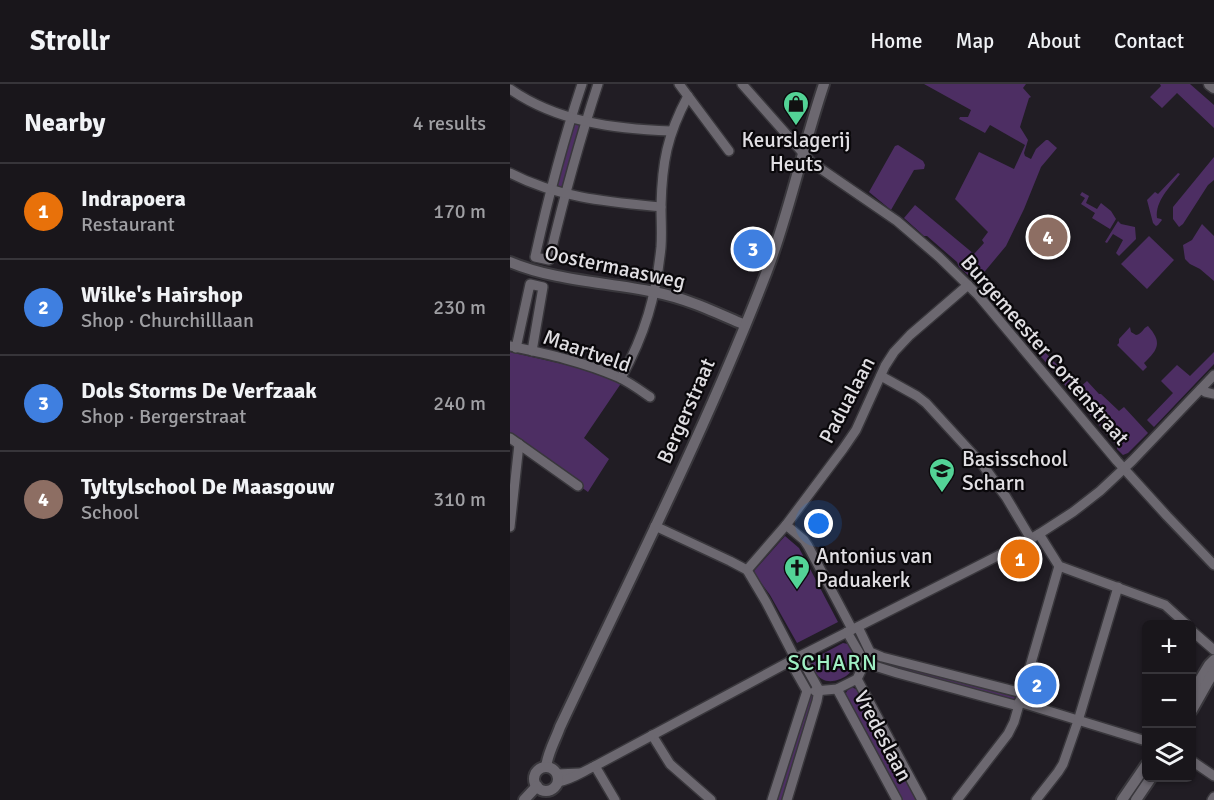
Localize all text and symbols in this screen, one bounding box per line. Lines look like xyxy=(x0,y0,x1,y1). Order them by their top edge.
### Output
text: Strollr xyxy=(30,24,110,58)
text: Home xyxy=(870,28,923,54)
text: Map xyxy=(956,28,994,54)
text: About xyxy=(1027,28,1081,54)
text: Contact xyxy=(1114,28,1184,54)
shop icon: Keurslagerij Heuts xyxy=(781,89,811,127)
text: Nearby xyxy=(24,107,105,139)
text: 4 results xyxy=(413,111,486,136)
place label: Keurslagerij Heuts xyxy=(741,127,851,177)
text: Indrapoera xyxy=(81,185,186,212)
text: 1 xyxy=(38,199,49,224)
text: 170 m xyxy=(433,199,486,224)
text: Restaurant xyxy=(81,212,175,237)
pin: 4 xyxy=(1028,214,1068,260)
pin: 3 xyxy=(734,226,772,272)
street label: Oostermaasweg xyxy=(542,239,688,295)
street label: Burgemeester Cortenstraat xyxy=(955,250,1135,450)
text: Wilke's Hairshop xyxy=(81,281,243,308)
text: 2 xyxy=(38,295,49,320)
text: 230 m xyxy=(433,295,486,320)
text: Shop · Churchilllaan xyxy=(81,308,254,333)
street label: Maartveld xyxy=(540,324,634,378)
street label: Padualaan xyxy=(813,352,881,448)
street label: Bergerstraat xyxy=(651,354,721,468)
text: Dols Storms De Verfzaak xyxy=(81,377,317,404)
text: 3 xyxy=(38,391,49,416)
text: 240 m xyxy=(433,391,486,416)
text: Shop · Bergerstraat xyxy=(81,404,246,429)
place label: Basisschool Scharn xyxy=(962,446,1068,496)
school or university icon: Basisschool Scharn xyxy=(927,456,957,494)
text: Tyltylschool De Maasgouw xyxy=(81,473,334,500)
text: 4 xyxy=(38,487,49,512)
text: 310 m xyxy=(433,487,486,512)
text: School xyxy=(81,500,139,525)
your location xyxy=(804,509,833,538)
pin: 1 xyxy=(1000,536,1040,582)
place label: Antonius van Paduakerk xyxy=(816,543,932,593)
church icon: Antonius van Paduakerk xyxy=(782,553,812,591)
map controls xyxy=(1142,620,1196,782)
button: + xyxy=(1142,620,1196,674)
district label: SCHARN xyxy=(788,649,878,676)
pin: 2 xyxy=(1018,662,1056,708)
button: − xyxy=(1142,674,1196,728)
street label: Vredeslaan xyxy=(848,686,918,786)
button: layers xyxy=(1142,728,1196,782)

